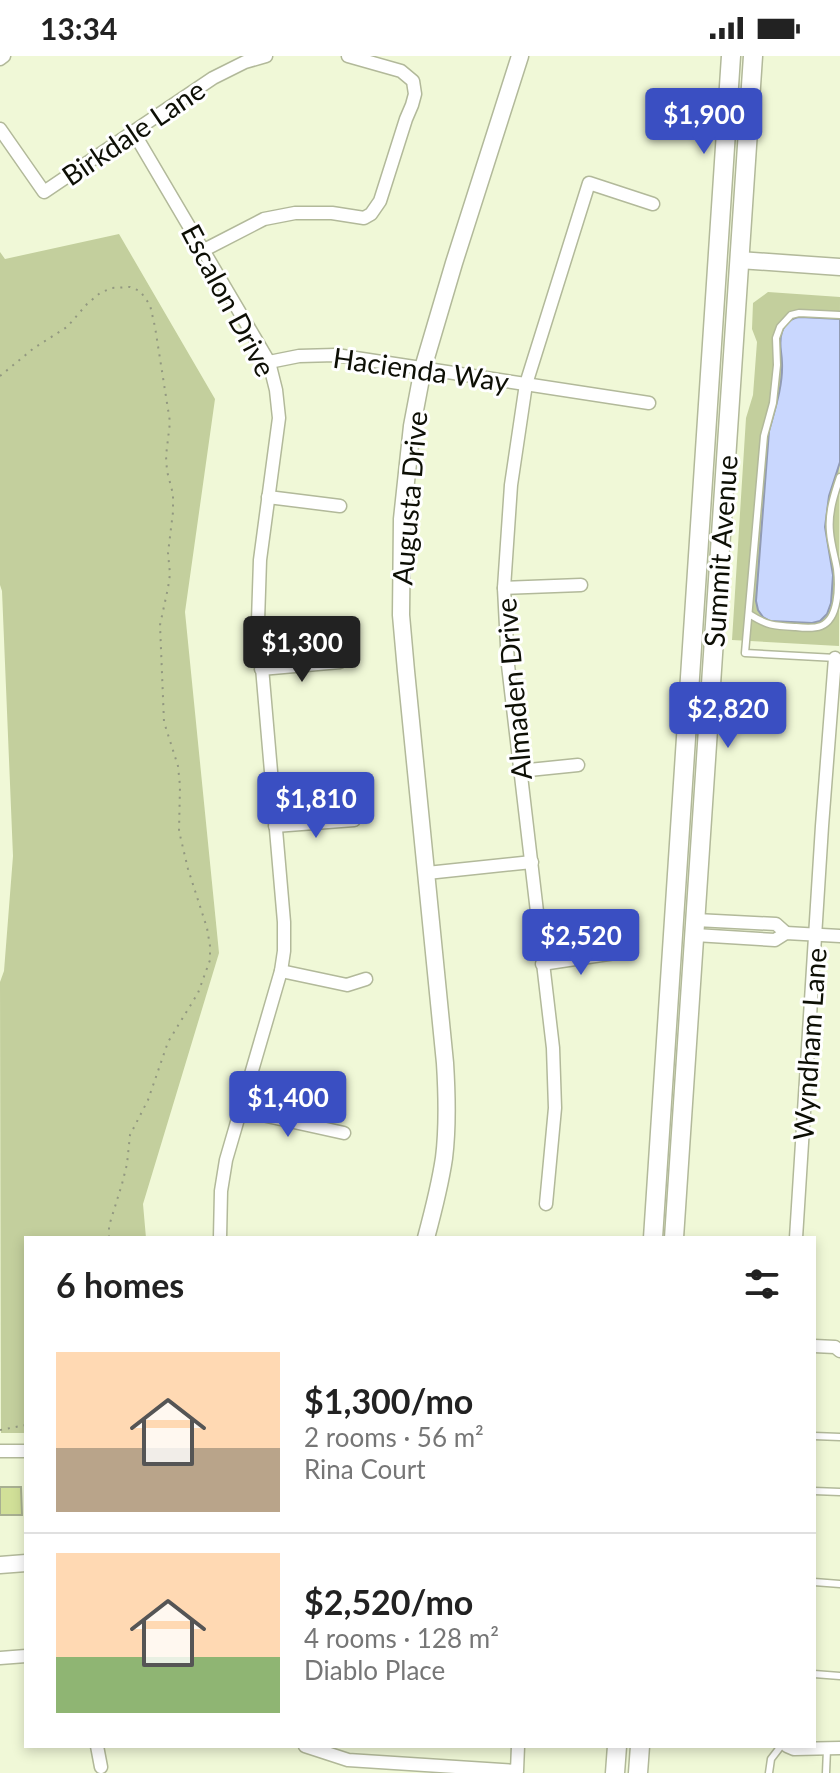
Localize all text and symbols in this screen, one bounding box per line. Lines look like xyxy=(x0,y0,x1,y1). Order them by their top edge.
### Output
text: 13:34 xyxy=(40,10,117,46)
street label: Birkdale Lane xyxy=(55,72,211,192)
pin: $1,900 xyxy=(639,88,769,156)
text: $1,900 xyxy=(663,98,745,130)
street label: Escalon Drive xyxy=(175,218,283,382)
street label: Hacienda Way xyxy=(331,340,512,398)
street label: Augusta Drive xyxy=(384,410,434,586)
street label: Summit Avenue xyxy=(696,454,744,648)
street label: Almaden Drive xyxy=(488,597,538,781)
pin: $1,300 xyxy=(237,616,367,684)
text: $1,300 xyxy=(261,626,343,658)
pin: $2,820 xyxy=(663,682,793,750)
text: $2,820 xyxy=(687,692,769,724)
pin: $1,810 xyxy=(251,772,381,840)
text: $1,810 xyxy=(275,782,357,814)
pin: $2,520 xyxy=(516,909,646,977)
text: $2,520 xyxy=(540,919,622,951)
street label: Wyndham Lane xyxy=(785,947,833,1141)
pin: $1,400 xyxy=(223,1071,353,1139)
text: $1,400 xyxy=(247,1081,329,1113)
icon: filters xyxy=(740,1262,784,1306)
text: 6 homes xyxy=(56,1264,184,1305)
text: $1,300/mo xyxy=(304,1380,473,1421)
icon: home xyxy=(120,1384,216,1480)
text: 2 rooms · 56 m² xyxy=(304,1421,484,1453)
text: Rina Court xyxy=(304,1453,426,1485)
text: $2,520/mo xyxy=(304,1581,473,1622)
icon: home xyxy=(120,1585,216,1681)
text: 4 rooms · 128 m² xyxy=(304,1622,499,1654)
text: Diablo Place xyxy=(304,1654,445,1686)

